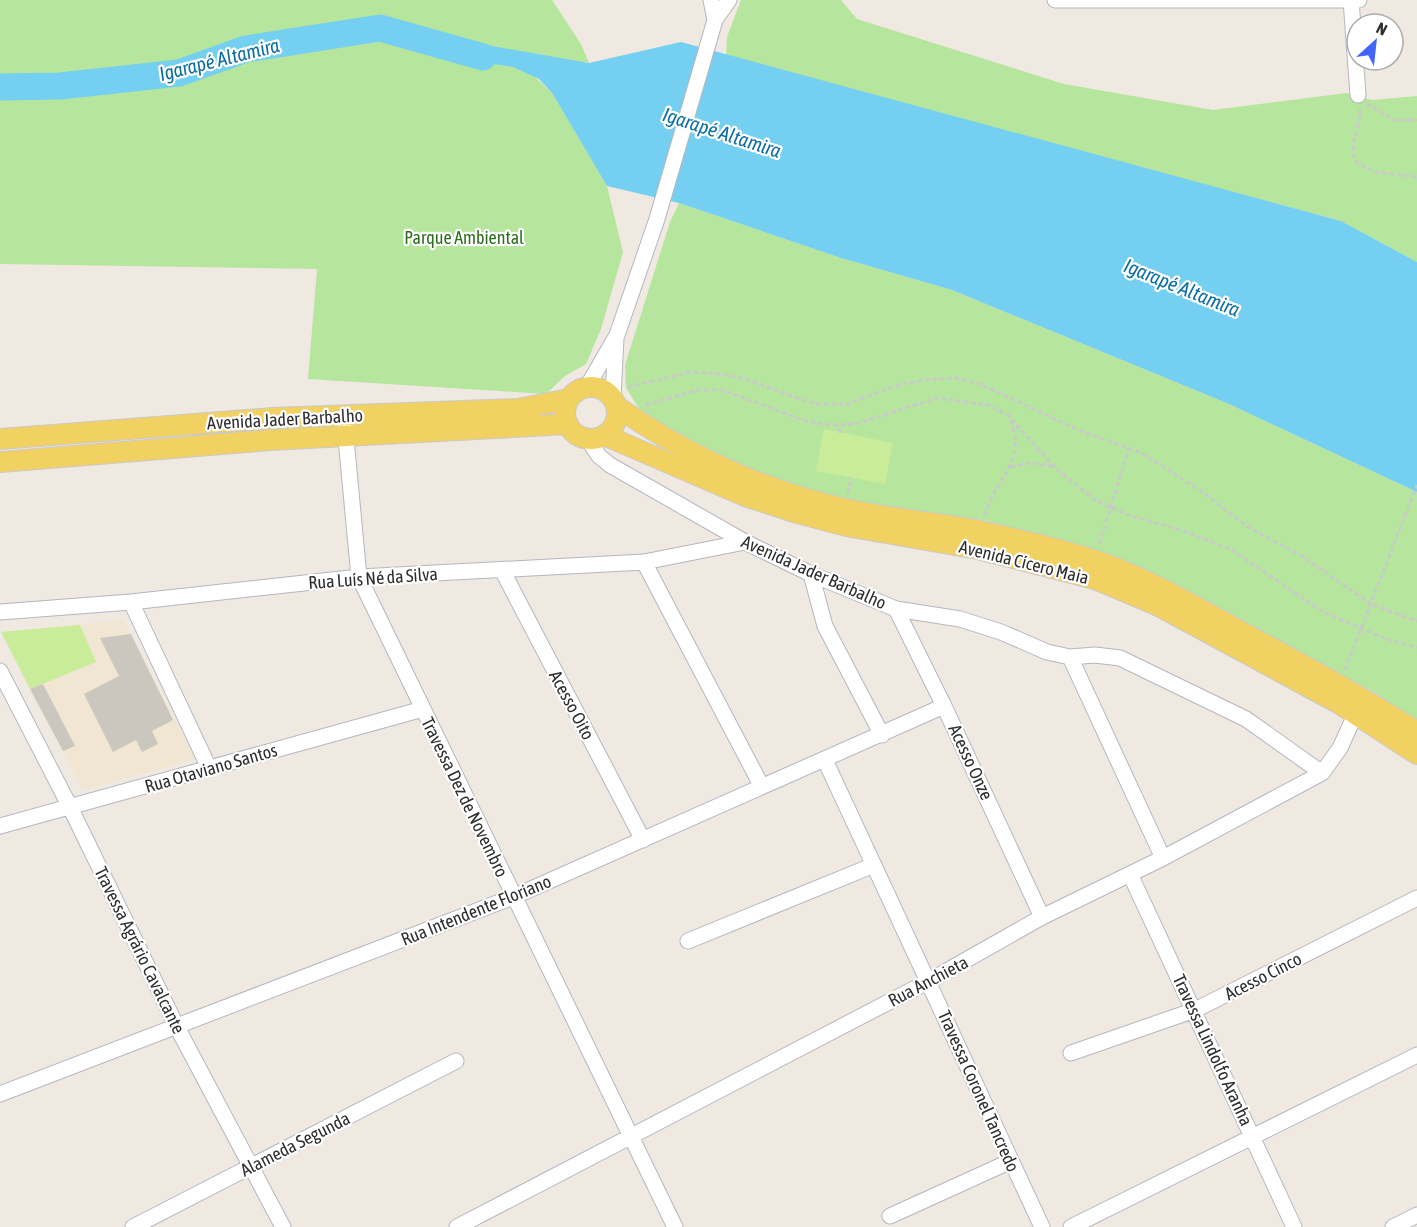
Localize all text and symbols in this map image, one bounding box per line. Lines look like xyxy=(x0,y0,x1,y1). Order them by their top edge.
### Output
north arrow xyxy=(1345,12,1405,72)
text: N xyxy=(1374,18,1390,39)
water label: Igarapé Altamira xyxy=(157,33,281,85)
water label: Igarapé Altamira xyxy=(660,102,784,162)
park label: Parque Ambiental xyxy=(404,227,524,248)
water label: Igarapé Altamira xyxy=(1121,253,1243,321)
street label: Avenida Jader Barbalho xyxy=(206,404,364,434)
street label: Avenida Jader Barbalho xyxy=(738,531,890,613)
street label: Avenida Cícero Maia xyxy=(957,536,1091,588)
street label: Rua Luís Né da Silva xyxy=(308,563,438,593)
street label: Acesso Oito xyxy=(545,667,599,743)
street label: Travessa Dez de Novembro xyxy=(417,714,513,880)
street label: Acesso Onze xyxy=(944,721,998,803)
street label: Rua Otaviano Santos xyxy=(142,739,280,797)
street label: Travessa Agrário Cavalcante xyxy=(90,863,190,1037)
street label: Rua Intendente Floriano xyxy=(398,870,554,950)
street label: Acesso Cinco xyxy=(1221,948,1305,1004)
street label: Rua Anchieta xyxy=(885,951,971,1011)
street label: Travessa Lindolfo Aranha xyxy=(1169,971,1257,1129)
street label: Travessa Coronel Tancredo xyxy=(934,1007,1024,1175)
street label: Alameda Segunda xyxy=(237,1107,353,1181)

